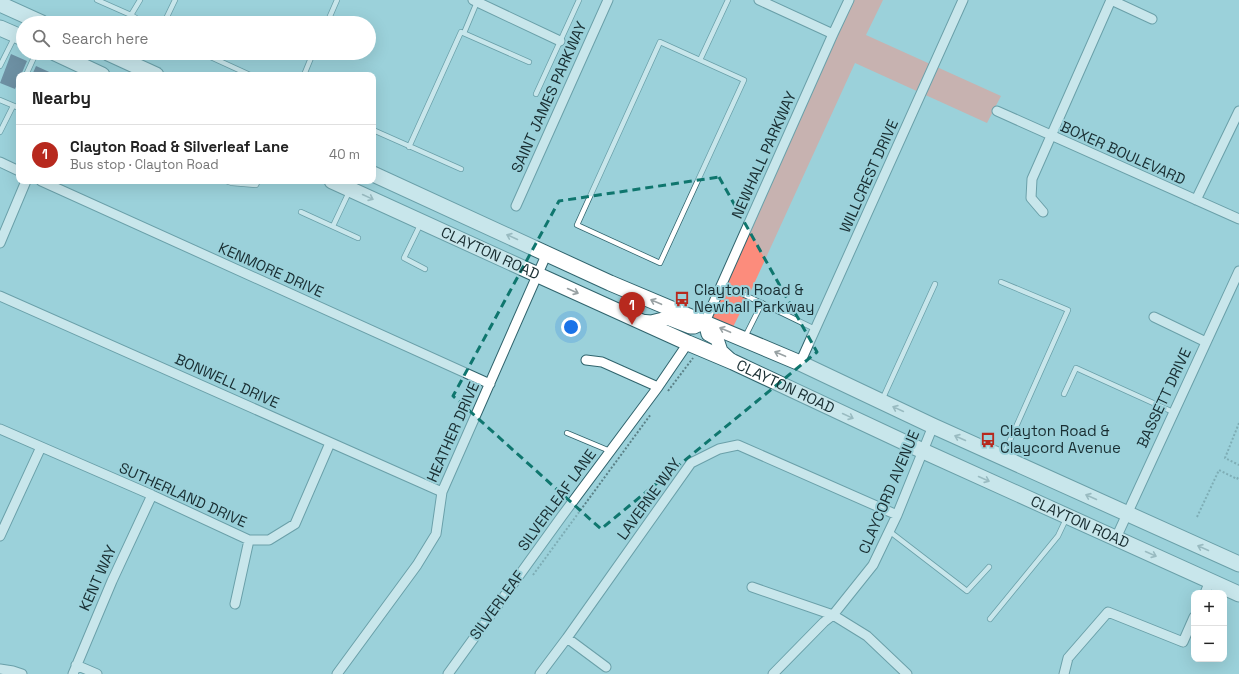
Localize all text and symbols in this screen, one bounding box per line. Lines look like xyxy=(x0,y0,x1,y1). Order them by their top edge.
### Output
search box xyxy=(16,16,376,60)
street label: SAINT JAMES PARKWAY xyxy=(507,18,590,175)
icon: search xyxy=(30,27,52,49)
text: Search here xyxy=(62,29,148,48)
text: Nearby xyxy=(32,87,91,109)
street label: NEWHALL PARKWAY xyxy=(727,88,800,221)
street label: WILLCREST DRIVE xyxy=(835,116,902,236)
street label: BOXER BOULEVARD xyxy=(1058,116,1189,189)
text: Clayton Road & Silverleaf Lane xyxy=(70,137,289,156)
text: 1 xyxy=(42,146,48,163)
text: 40 m xyxy=(329,146,360,163)
text: Bus stop · Clayton Road xyxy=(70,156,219,173)
one-way arrow xyxy=(361,194,373,201)
street label: CLAYTON ROAD xyxy=(438,222,543,284)
one-way arrow xyxy=(506,233,518,240)
street label: KENMORE DRIVE xyxy=(216,238,327,301)
place label: Clayton Road & Newhall Parkway xyxy=(694,280,814,316)
one-way arrow xyxy=(567,288,579,295)
bus stop icon: Clayton Road & Newhall Parkway xyxy=(673,290,691,308)
pin: 1 xyxy=(619,292,645,325)
one-way arrow xyxy=(651,297,663,305)
your location xyxy=(561,317,581,337)
one-way arrow xyxy=(719,326,731,334)
street label: BASSETT DRIVE xyxy=(1132,345,1195,451)
street label: BONWELL DRIVE xyxy=(172,349,282,412)
one-way arrow xyxy=(775,350,787,358)
street label: CLAYTON ROAD xyxy=(734,355,838,417)
street label: HEATHER DRIVE xyxy=(422,379,483,485)
one-way arrow xyxy=(892,405,904,412)
one-way arrow xyxy=(841,413,853,420)
place label: Clayton Road & Claycord Avenue xyxy=(1000,421,1121,457)
street label: CLAYCORD AVENUE xyxy=(854,427,923,556)
bus stop icon: Clayton Road & Claycord Avenue xyxy=(979,431,997,449)
one-way arrow xyxy=(954,434,966,441)
street label: SILVERLEAF LANE xyxy=(513,445,600,554)
street label: LAVERNE WAY xyxy=(613,454,685,543)
street label: SUTHERLAND DRIVE xyxy=(116,458,250,531)
one-way arrow xyxy=(977,476,989,483)
street label: CLAYTON ROAD xyxy=(1028,491,1132,552)
one-way arrow xyxy=(1085,493,1097,500)
street label: KENT WAY xyxy=(75,542,120,614)
one-way arrow xyxy=(1198,544,1210,551)
one-way arrow xyxy=(1145,551,1157,558)
street label: SILVERLEAF xyxy=(465,566,528,643)
map controls xyxy=(1191,590,1227,662)
button: + xyxy=(1191,590,1227,626)
button: − xyxy=(1191,626,1227,662)

